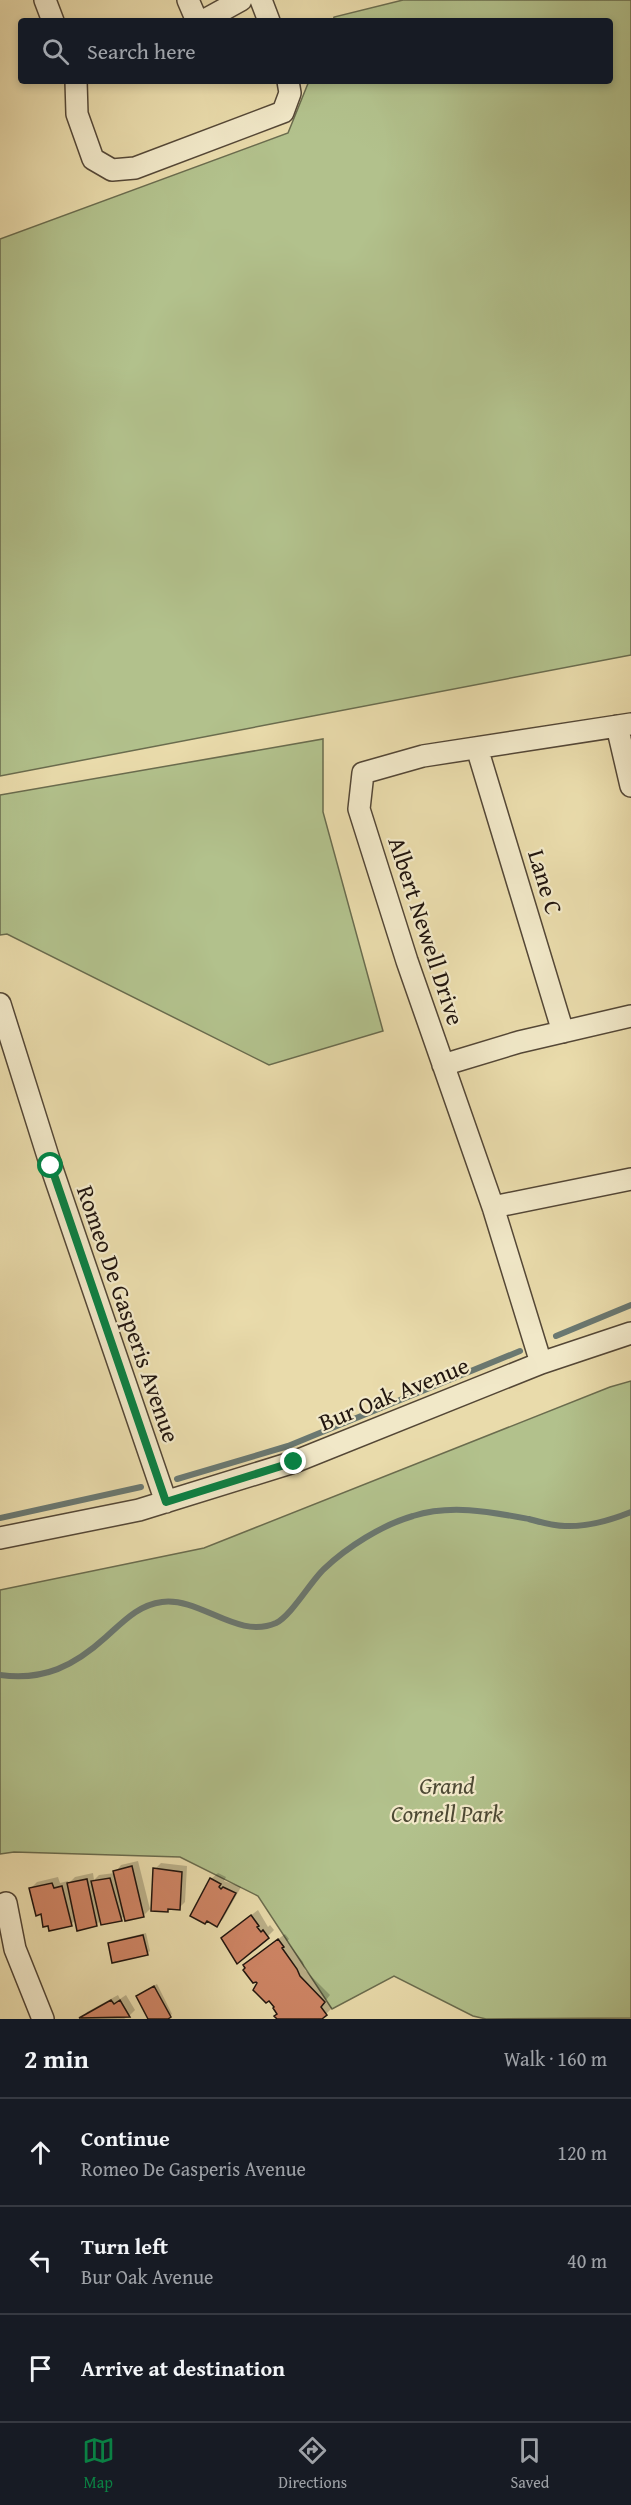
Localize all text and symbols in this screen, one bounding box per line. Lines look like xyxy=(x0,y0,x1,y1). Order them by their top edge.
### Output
search box xyxy=(18,18,613,84)
icon: search xyxy=(39,35,72,68)
text: Search here xyxy=(87,35,196,67)
street label: Albert Newell Drive xyxy=(380,832,473,1029)
street label: Lane C xyxy=(519,845,572,919)
route start xyxy=(37,1152,63,1178)
street label: Romeo De Gasperis Avenue xyxy=(68,1180,189,1447)
street label: Bur Oak Avenue xyxy=(314,1348,474,1440)
route end xyxy=(280,1448,306,1474)
park label: Grand Cornell Park xyxy=(391,1768,503,1831)
text: 2 min xyxy=(24,2039,89,2078)
text: Walk · 160 m xyxy=(504,2044,607,2073)
text: Continue xyxy=(81,2122,170,2154)
icon: ahead xyxy=(24,2136,57,2169)
text: 120 m xyxy=(557,2138,607,2167)
text: Romeo De Gasperis Avenue xyxy=(81,2154,306,2183)
text: Turn left xyxy=(81,2230,168,2262)
icon: left xyxy=(24,2244,57,2277)
text: 40 m xyxy=(567,2246,607,2275)
text: Bur Oak Avenue xyxy=(81,2262,213,2291)
icon: arrive xyxy=(24,2352,57,2385)
text: Arrive at destination xyxy=(81,2352,285,2384)
tab: Map xyxy=(82,2434,115,2494)
tab: Directions xyxy=(278,2434,347,2494)
tab: Saved xyxy=(510,2434,549,2494)

